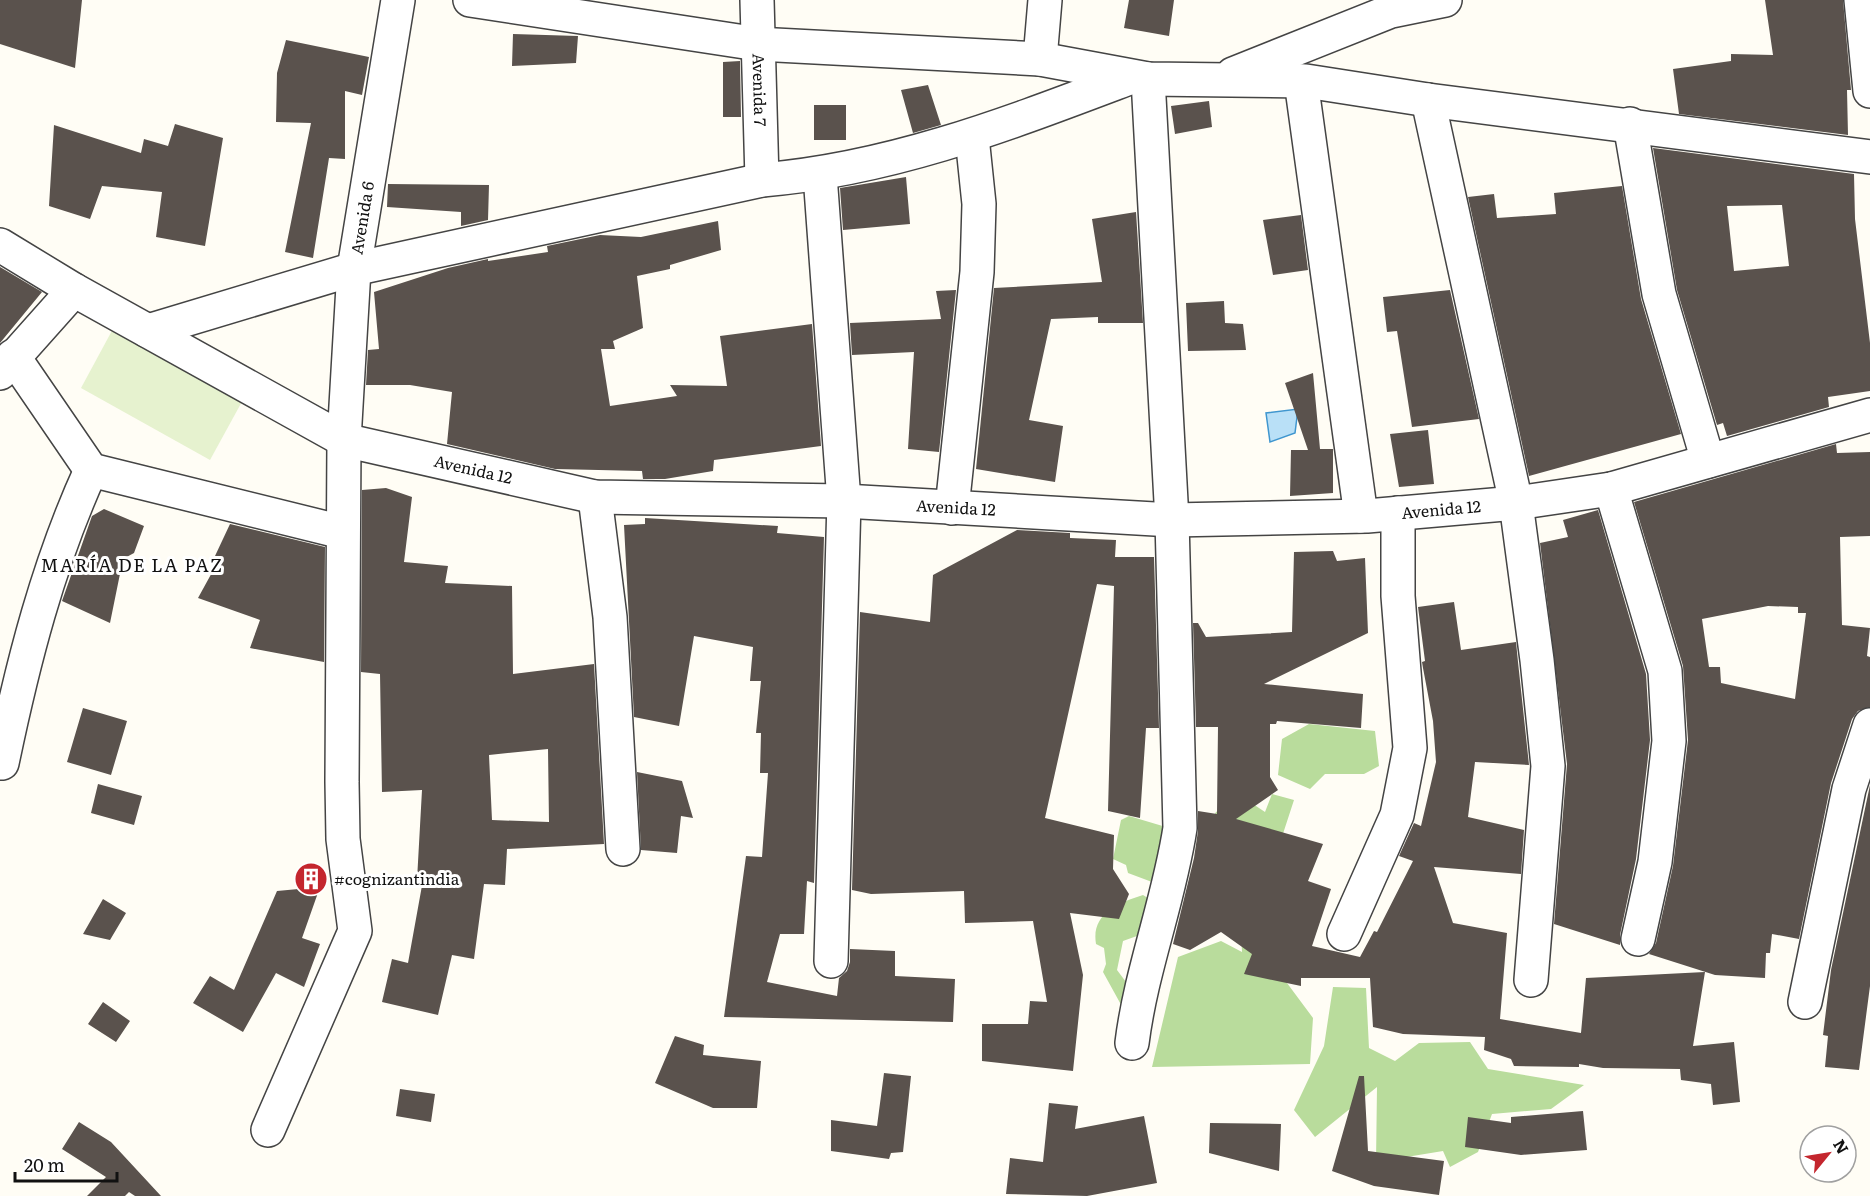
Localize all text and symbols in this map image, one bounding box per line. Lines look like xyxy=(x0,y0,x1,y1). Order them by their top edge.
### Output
street label: Avenida 7 xyxy=(747,53,774,127)
street label: Avenida 6 xyxy=(344,179,379,256)
street label: Avenida 12 xyxy=(432,448,515,489)
street label: Avenida 12 xyxy=(915,492,996,521)
street label: Avenida 12 xyxy=(1400,493,1482,524)
district label: MARÍA DE LA PAZ xyxy=(41,551,223,578)
building icon: #cognizantindia xyxy=(293,861,329,897)
place label: #cognizantindia xyxy=(334,866,460,890)
north arrow xyxy=(1798,1124,1858,1184)
text: N xyxy=(1828,1134,1856,1158)
scale bar xyxy=(15,1145,117,1183)
text: 20 m xyxy=(24,1151,65,1178)

